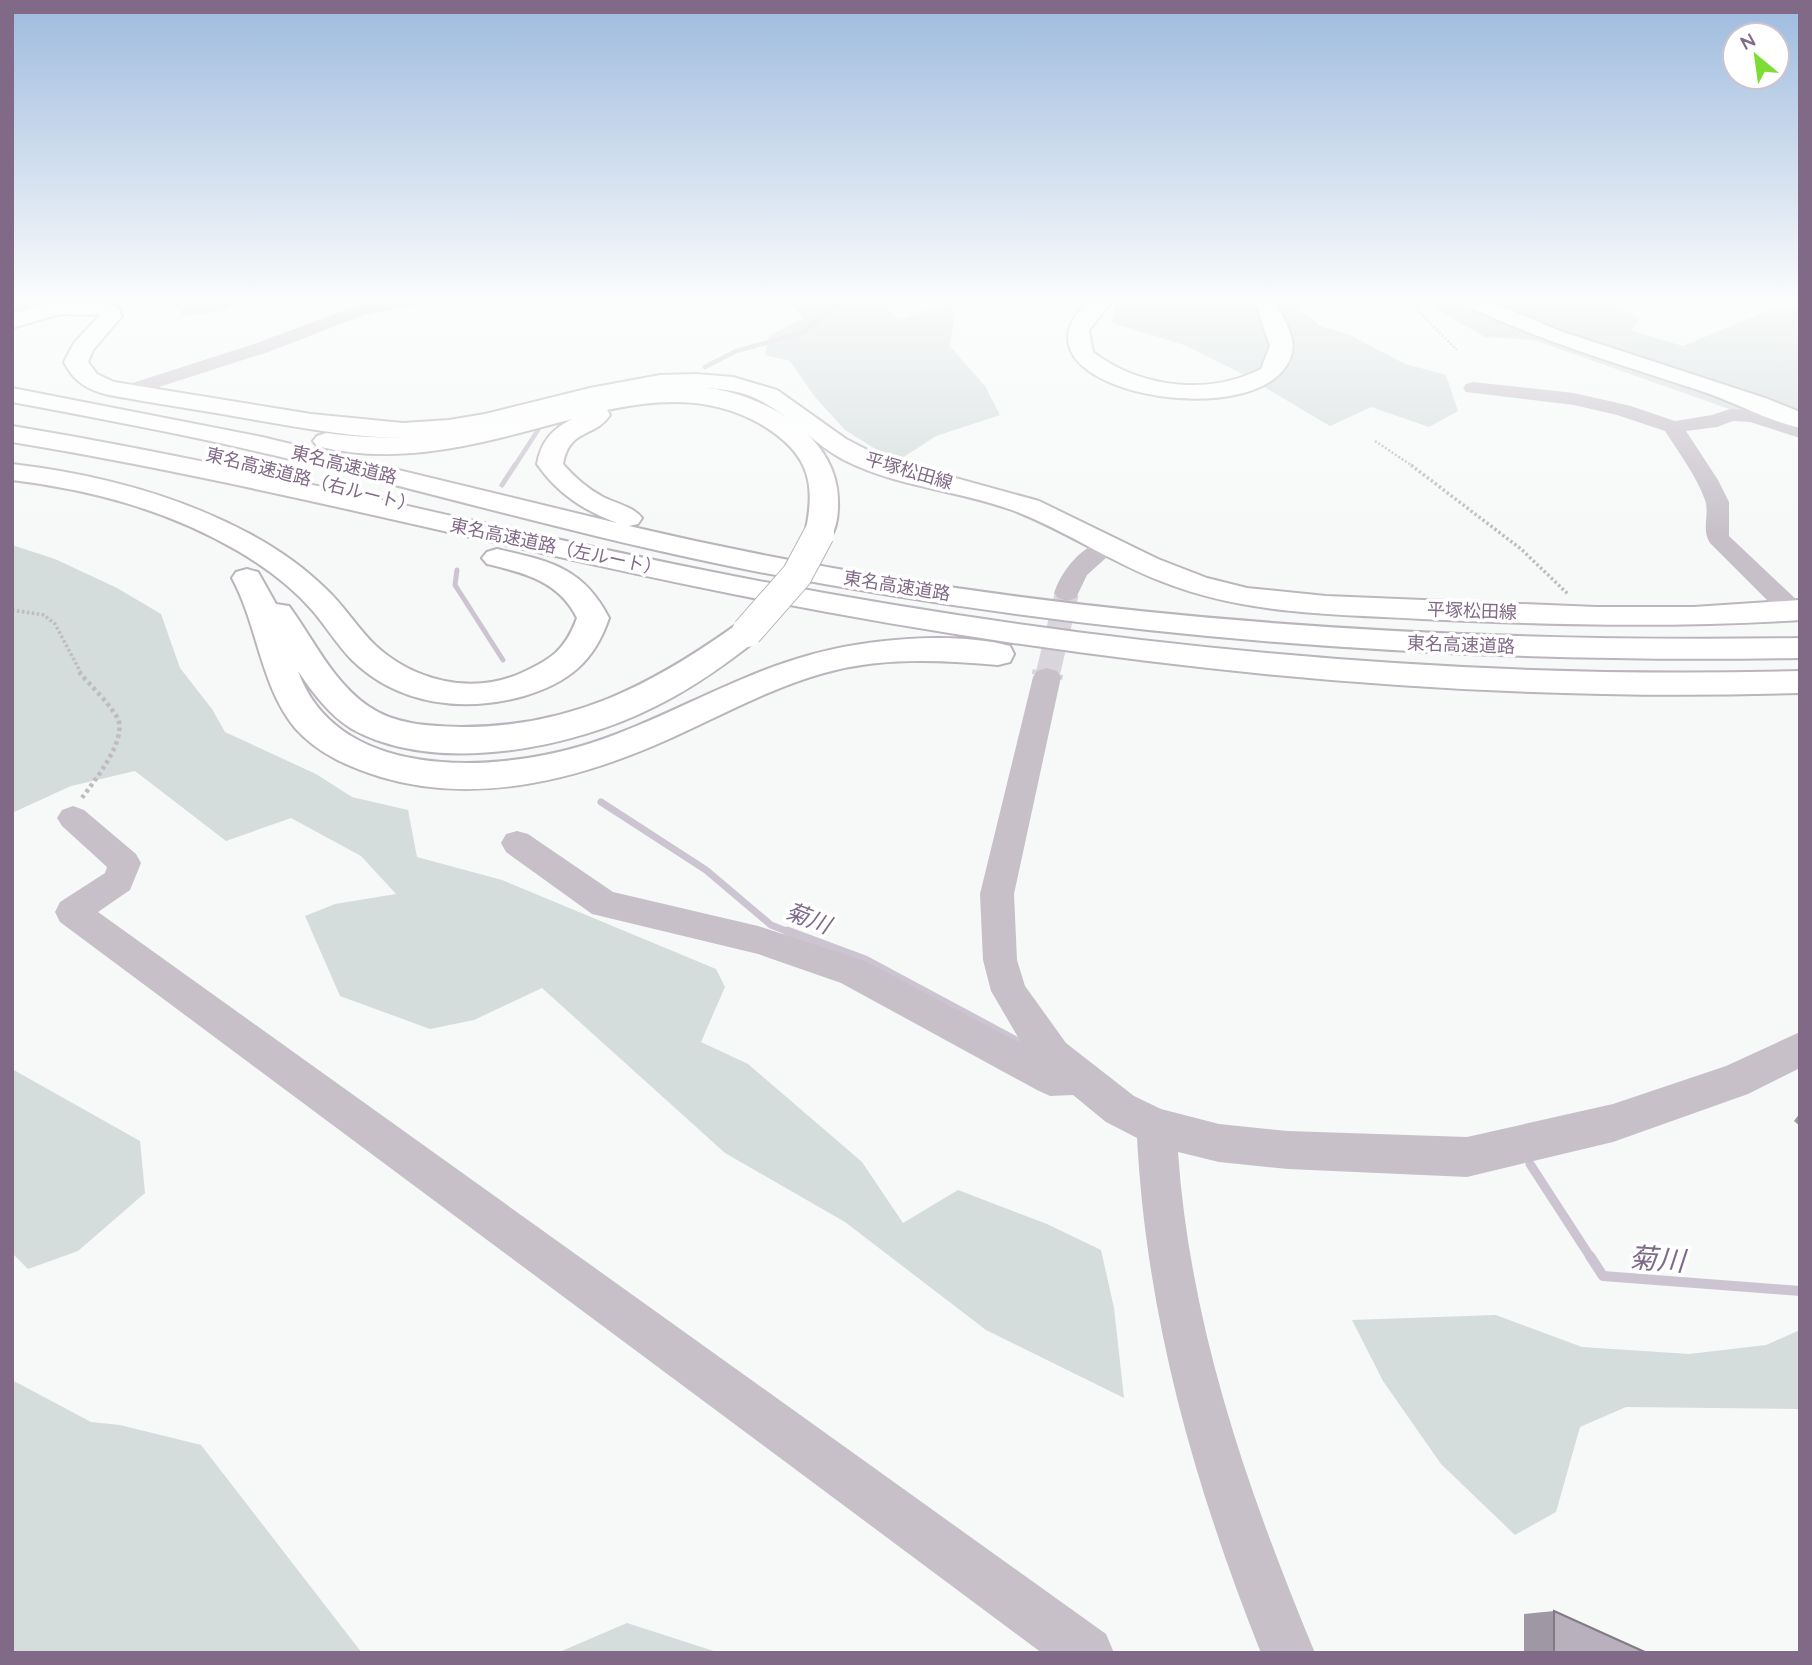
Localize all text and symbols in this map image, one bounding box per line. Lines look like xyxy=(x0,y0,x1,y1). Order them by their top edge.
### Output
north arrow xyxy=(1721,21,1791,91)
text: N xyxy=(1736,27,1760,55)
street label: 東名高速道路 xyxy=(289,440,399,489)
street label: 東名高速道路（右ルート） xyxy=(204,442,419,517)
street label: 平塚松田線 xyxy=(863,447,956,494)
street label: 東名高速道路（左ルート） xyxy=(448,513,664,580)
street label: 東名高速道路 xyxy=(842,566,952,605)
street label: 平塚松田線 xyxy=(1427,597,1517,624)
street label: 東名高速道路 xyxy=(1407,631,1515,658)
water label: 菊川 xyxy=(782,896,838,940)
water label: 菊川 xyxy=(1628,1239,1689,1278)

